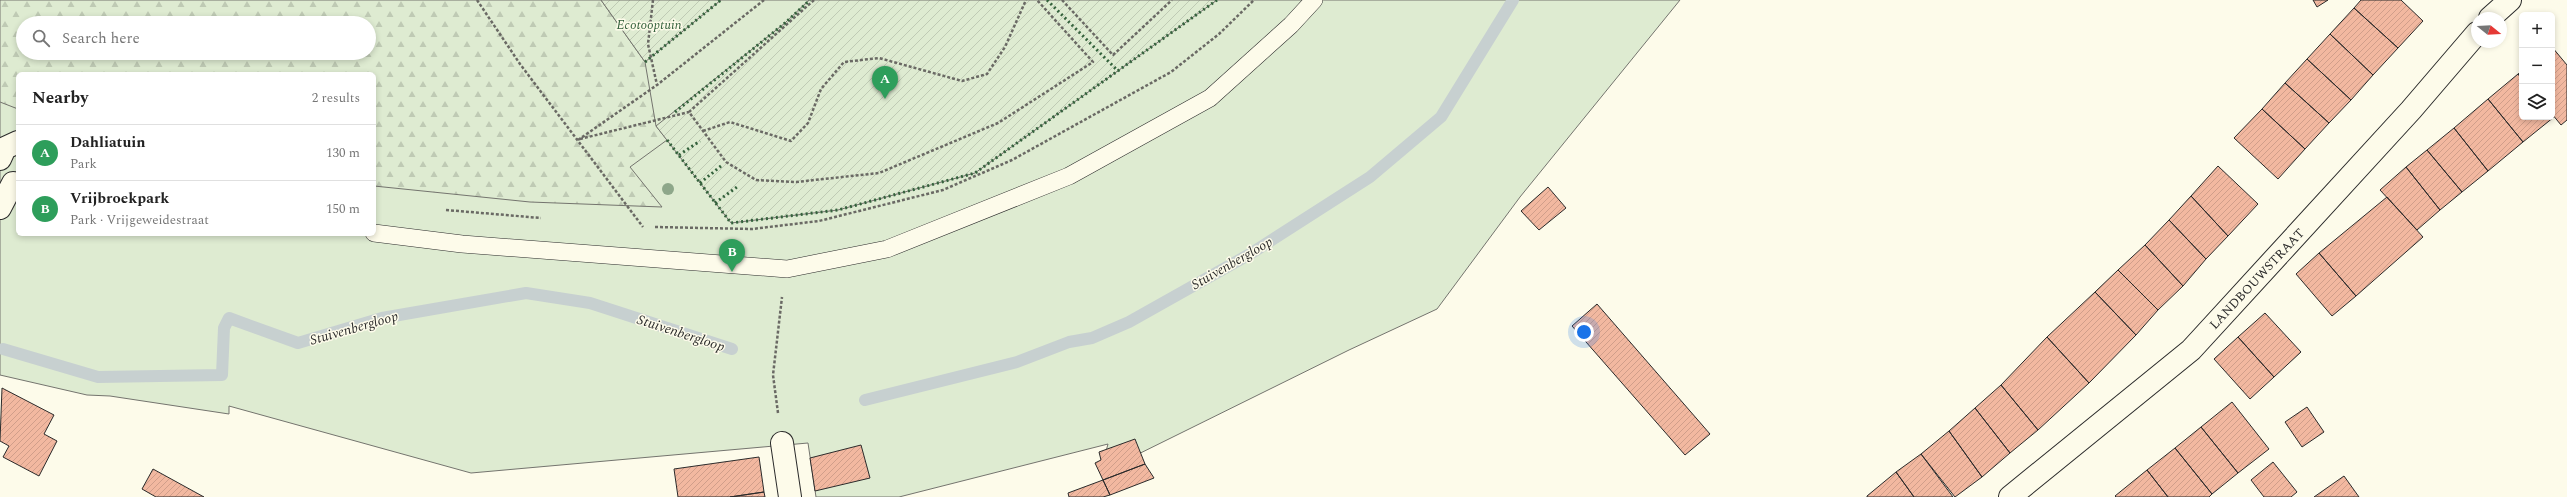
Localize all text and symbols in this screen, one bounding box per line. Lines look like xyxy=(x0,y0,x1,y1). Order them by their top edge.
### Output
north arrow xyxy=(2471,12,2507,48)
map controls xyxy=(2519,12,2555,120)
button: + xyxy=(2519,12,2555,48)
park label: Ecotooptuin xyxy=(616,15,682,35)
search box xyxy=(16,16,376,60)
icon: search xyxy=(30,27,52,49)
text: Search here xyxy=(62,27,140,50)
button: − xyxy=(2519,48,2555,84)
pin: A xyxy=(872,66,898,99)
button: layers xyxy=(2519,84,2555,120)
text: Nearby xyxy=(32,85,88,111)
text: 2 results xyxy=(312,88,360,108)
text: Dahliatuin xyxy=(70,131,146,154)
text: A xyxy=(40,143,50,163)
text: 130 m xyxy=(326,143,360,163)
text: Park xyxy=(70,154,97,174)
text: Vrijbroekpark xyxy=(70,187,169,210)
text: B xyxy=(40,199,50,219)
text: 150 m xyxy=(326,199,360,219)
text: Park · Vrijgeweidestraat xyxy=(70,210,209,230)
street label: LANDBOUWSTRAAT xyxy=(2205,224,2310,334)
water label: Stuivenbergloop xyxy=(1187,231,1277,295)
pin: B xyxy=(719,239,745,272)
water label: Stuivenbergloop xyxy=(307,305,401,351)
water label: Stuivenbergloop xyxy=(634,309,728,357)
your location xyxy=(1574,322,1594,342)

